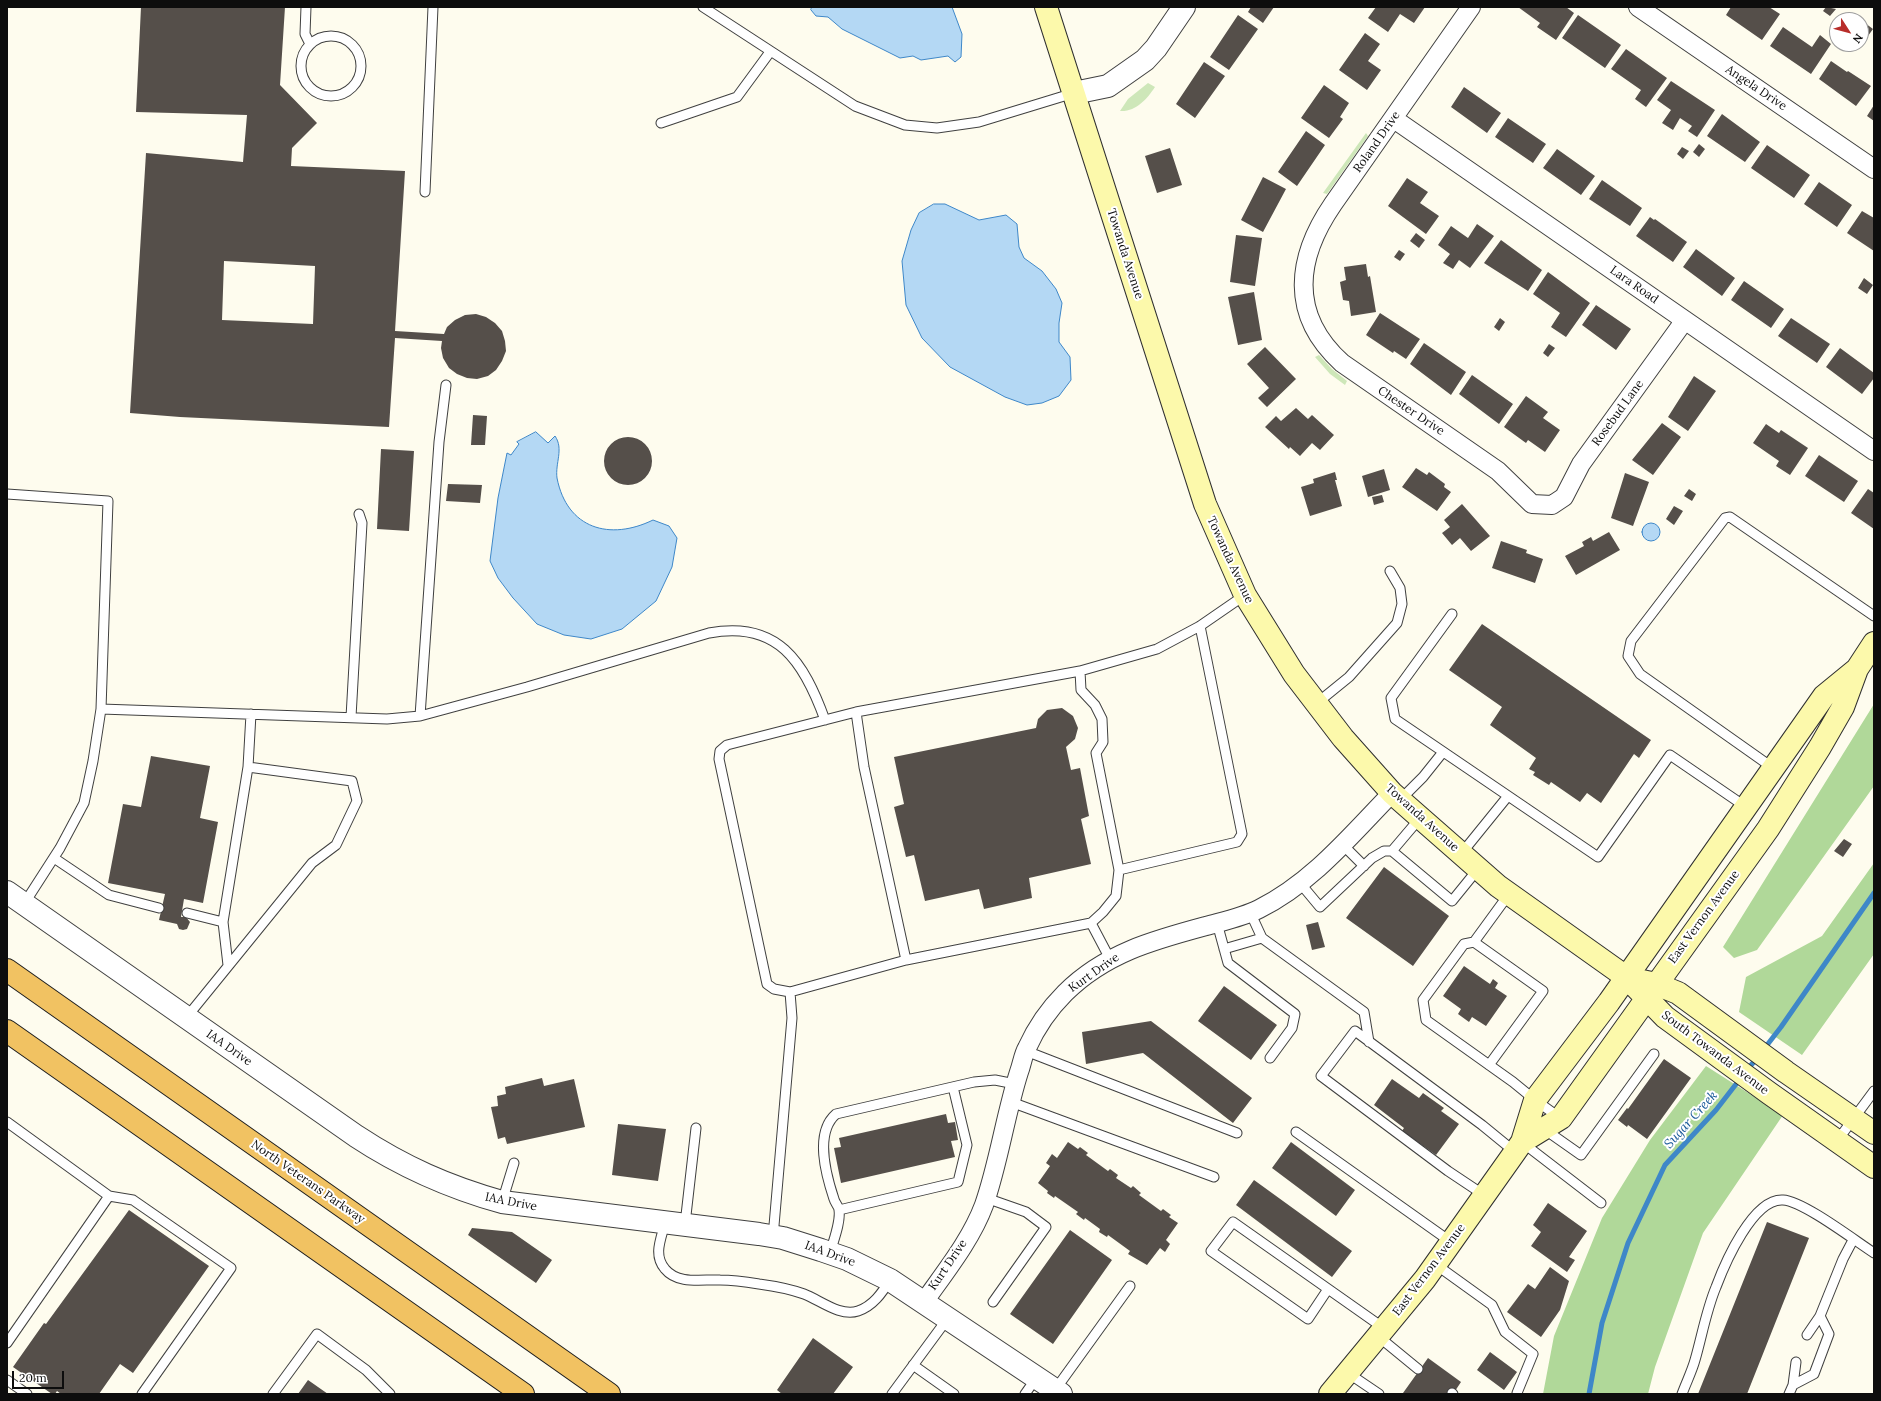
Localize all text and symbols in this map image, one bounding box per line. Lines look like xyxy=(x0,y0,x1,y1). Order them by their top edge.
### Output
north arrow xyxy=(1829,12,1869,52)
text: N xyxy=(1850,31,1866,46)
street label: Angela Drive xyxy=(1723,62,1789,114)
street label: Roland Drive xyxy=(1351,109,1403,175)
street label: Towanda Avenue xyxy=(1104,207,1146,301)
street label: Lara Road xyxy=(1607,263,1661,307)
street label: Rosebud Lane xyxy=(1589,377,1647,449)
street label: Chester Drive xyxy=(1375,383,1447,439)
street label: Towanda Avenue xyxy=(1204,514,1256,606)
street label: Towanda Avenue xyxy=(1382,781,1462,855)
street label: East Vernon Avenue xyxy=(1665,868,1743,966)
street label: Kurt Drive xyxy=(1066,950,1122,996)
street label: South Towanda Avenue xyxy=(1659,1008,1771,1098)
street label: IAA Drive xyxy=(203,1027,255,1069)
water label: Sugar Creek xyxy=(1661,1088,1721,1152)
street label: North Veterans Parkway xyxy=(248,1137,368,1227)
street label: IAA Drive xyxy=(484,1190,538,1214)
street label: East Vernon Avenue xyxy=(1390,1221,1468,1319)
street label: Kurt Drive xyxy=(926,1237,970,1293)
street label: IAA Drive xyxy=(803,1238,857,1270)
scale bar xyxy=(14,1363,66,1389)
text: 20 m xyxy=(19,1370,47,1385)

